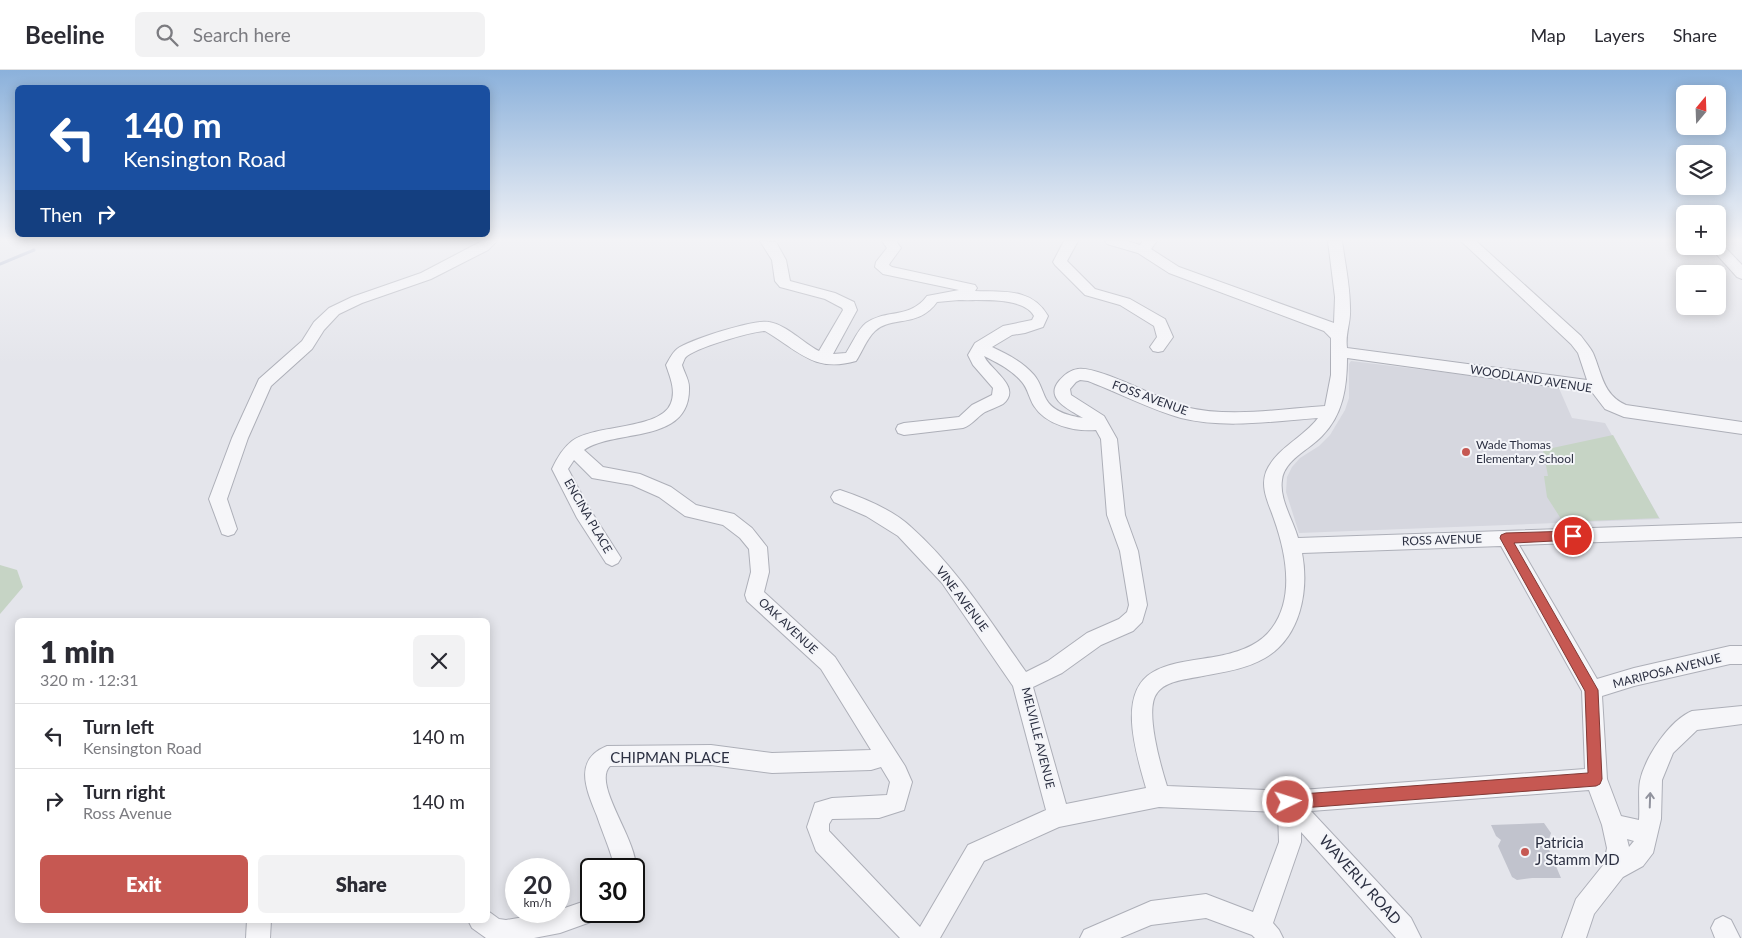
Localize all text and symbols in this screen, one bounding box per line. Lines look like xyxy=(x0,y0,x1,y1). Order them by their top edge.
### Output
search box xyxy=(135,12,485,57)
text: Beeline xyxy=(25,20,105,49)
icon: search xyxy=(153,21,181,49)
text: Search here xyxy=(193,23,291,46)
text: Map xyxy=(1530,24,1566,46)
text: Layers xyxy=(1594,24,1645,46)
text: Share xyxy=(1673,24,1717,46)
north arrow xyxy=(1676,85,1726,135)
map controls xyxy=(1676,85,1726,315)
text: 140 m xyxy=(123,103,222,145)
icon: left xyxy=(40,105,105,170)
text: Kensington Road xyxy=(123,145,286,172)
button: layers xyxy=(1676,145,1726,195)
icon: right xyxy=(92,200,120,228)
text: Then xyxy=(40,203,82,226)
button: + xyxy=(1676,205,1726,255)
button: − xyxy=(1676,265,1726,315)
street label: WOODLAND AVENUE xyxy=(1469,361,1593,396)
street label: FOSS AVENUE xyxy=(1110,377,1190,418)
place label: Wade Thomas Elementary School xyxy=(1476,437,1574,466)
marker: Wade Thomas Elementary School xyxy=(1460,446,1472,458)
street label: ENCINA PLACE xyxy=(561,476,616,556)
pin xyxy=(1552,515,1594,557)
icon: arrive xyxy=(1559,522,1587,550)
street label: ROSS AVENUE xyxy=(1402,531,1482,548)
street label: VINE AVENUE xyxy=(933,563,992,634)
street label: OAK AVENUE xyxy=(756,594,821,657)
text: 1 min xyxy=(40,633,115,669)
button: close xyxy=(413,635,465,687)
street label: MARIPOSA AVENUE xyxy=(1611,650,1723,691)
text: 320 m · 12:31 xyxy=(40,670,139,689)
street label: MELVILLE AVENUE xyxy=(1019,686,1058,790)
text: Turn left xyxy=(83,715,154,738)
icon: left xyxy=(40,722,68,750)
text: 140 m xyxy=(411,725,465,748)
text: Kensington Road xyxy=(83,738,202,757)
street label: CHIPMAN PLACE xyxy=(610,748,730,766)
position arrow xyxy=(1261,775,1313,827)
text: Turn right xyxy=(83,780,165,803)
icon: right xyxy=(40,787,68,815)
text: 140 m xyxy=(411,790,465,813)
one-way arrow xyxy=(1645,793,1655,809)
text: Ross Avenue xyxy=(83,803,172,822)
street label: WAVERLY ROAD xyxy=(1316,831,1406,928)
place label: Patricia J Stamm MD xyxy=(1535,833,1620,868)
marker: Patricia J Stamm MD xyxy=(1519,846,1531,858)
button: Exit xyxy=(40,855,248,913)
button: Share xyxy=(258,855,465,913)
speed limit sign: 30 xyxy=(580,858,645,923)
text: 20 xyxy=(523,869,552,899)
text: km/h xyxy=(523,895,552,910)

